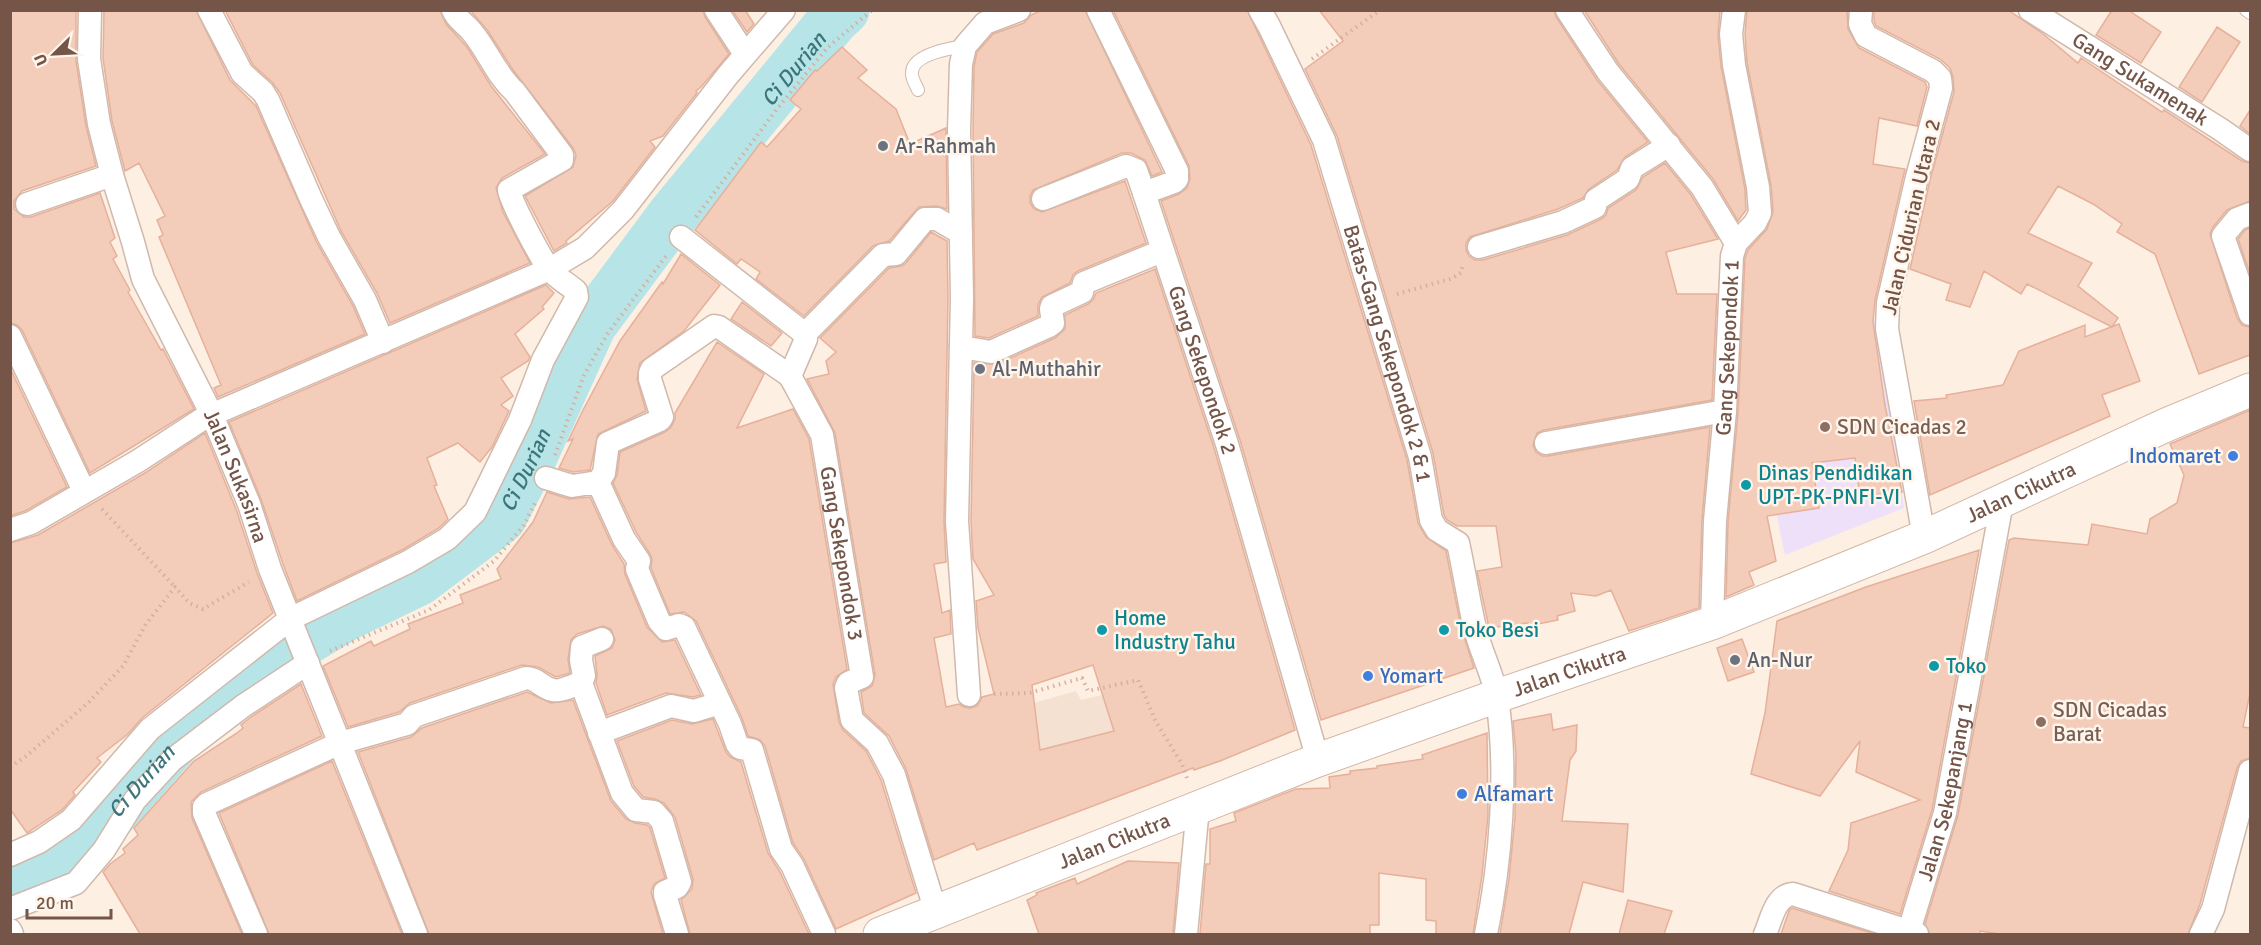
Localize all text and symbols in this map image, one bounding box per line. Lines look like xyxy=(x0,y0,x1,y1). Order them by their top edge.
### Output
north arrow xyxy=(24,24,84,84)
water label: Ci Durian xyxy=(755,25,832,111)
street label: Gang Sukamenak xyxy=(2067,27,2213,132)
text: U xyxy=(30,51,53,69)
street label: Jalan Cidurian Utara 2 xyxy=(1876,117,1946,317)
place label: Ar-Rahmah xyxy=(895,133,996,159)
marker: Ar-Rahmah xyxy=(876,139,890,153)
street label: Batas-Gang Sekepondok 2 & 1 xyxy=(1337,222,1437,485)
street label: Gang Sekepondok 1 xyxy=(1710,259,1745,437)
street label: Gang Sekepondok 2 xyxy=(1163,282,1242,457)
place label: Al-Muthahir xyxy=(992,356,1101,382)
marker: Al-Muthahir xyxy=(973,362,987,376)
street label: Jalan Sukasirna xyxy=(198,404,274,546)
place label: SDN Cicadas 2 xyxy=(1837,414,1967,440)
marker: SDN Cicadas 2 xyxy=(1818,420,1832,434)
water label: Ci Durian xyxy=(493,424,556,516)
place label: Indomaret xyxy=(2129,443,2221,469)
marker: Indomaret xyxy=(2226,449,2240,463)
street label: Jalan Cikutra xyxy=(1962,456,2080,529)
place label: Dinas Pendidikan UPT-PK-PNFI-VI xyxy=(1758,460,1913,510)
street label: Gang Sekepondok 3 xyxy=(814,464,869,643)
marker: Dinas Pendidikan UPT-PK-PNFI-VI xyxy=(1739,478,1753,492)
place label: Home Industry Tahu xyxy=(1114,605,1236,655)
place label: Toko Besi xyxy=(1456,617,1539,643)
marker: Home Industry Tahu xyxy=(1095,623,1109,637)
marker: Toko Besi xyxy=(1437,623,1451,637)
street label: Jalan Cikutra xyxy=(1509,640,1630,703)
place label: An-Nur xyxy=(1747,647,1812,673)
marker: An-Nur xyxy=(1728,653,1742,667)
place label: Toko xyxy=(1946,653,1987,679)
marker: Toko xyxy=(1927,659,1941,673)
place label: Yomart xyxy=(1380,663,1443,689)
marker: Yomart xyxy=(1361,669,1375,683)
place label: SDN Cicadas Barat xyxy=(2053,697,2167,747)
street label: Jalan Sekepanjang 1 xyxy=(1912,699,1978,884)
marker: SDN Cicadas Barat xyxy=(2034,715,2048,729)
water label: Ci Durian xyxy=(102,738,181,823)
place label: Alfamart xyxy=(1474,781,1553,807)
marker: Alfamart xyxy=(1455,787,1469,801)
street label: Jalan Cikutra xyxy=(1054,807,1174,875)
scale bar xyxy=(27,882,111,920)
text: 20 m xyxy=(36,892,74,914)

